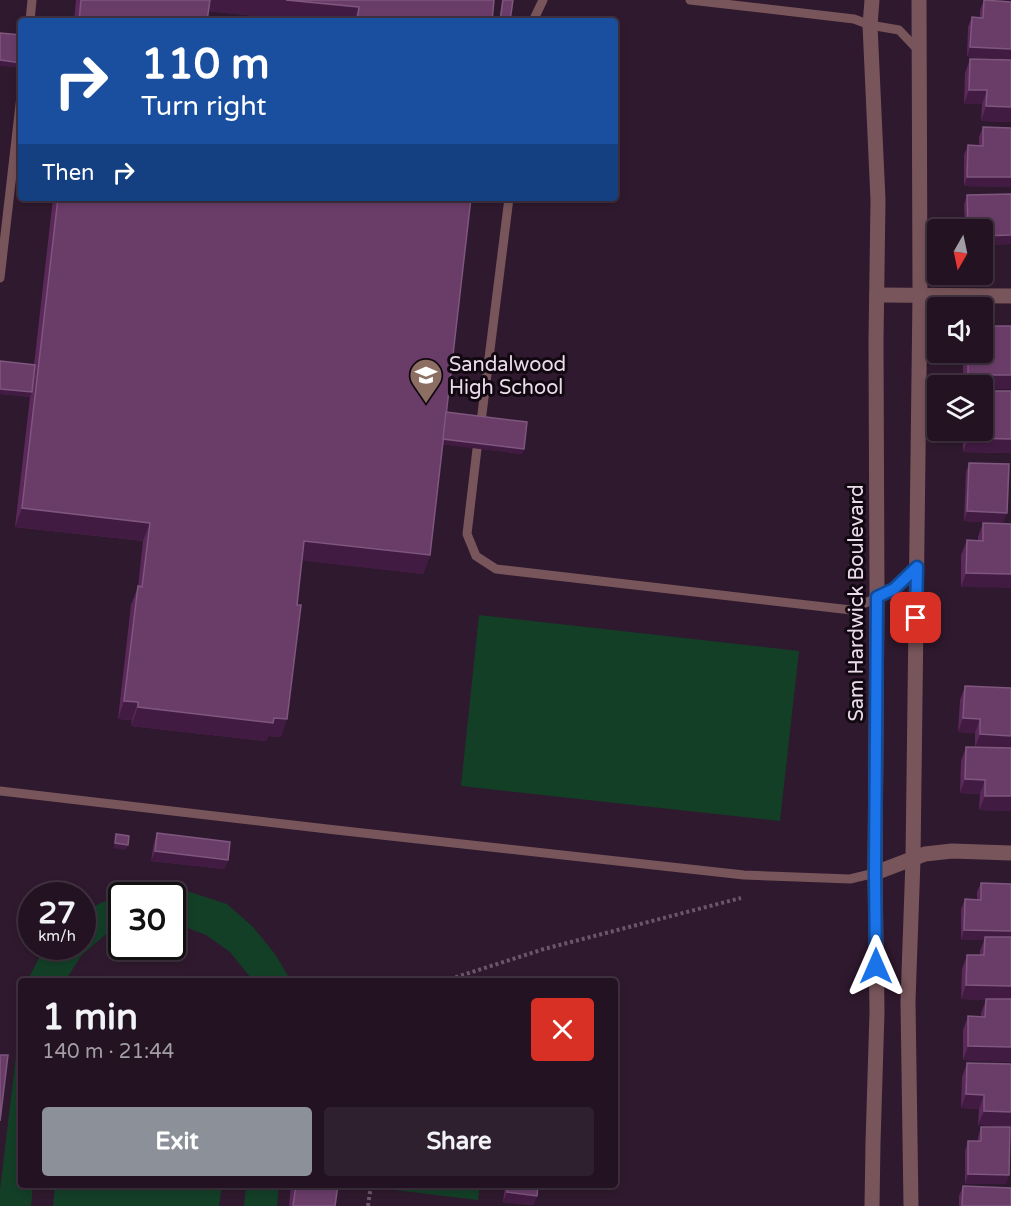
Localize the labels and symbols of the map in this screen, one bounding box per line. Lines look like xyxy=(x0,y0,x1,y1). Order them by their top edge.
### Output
north arrow xyxy=(927,219,993,285)
place label: Sandalwood High School xyxy=(449,353,566,400)
school or university icon: Sandalwood High School xyxy=(408,357,444,404)
street label: Sam Hardwick Boulevard xyxy=(845,484,869,722)
pin xyxy=(890,592,941,643)
speed limit sign: 30 xyxy=(108,882,186,960)
position arrow xyxy=(844,934,908,998)

